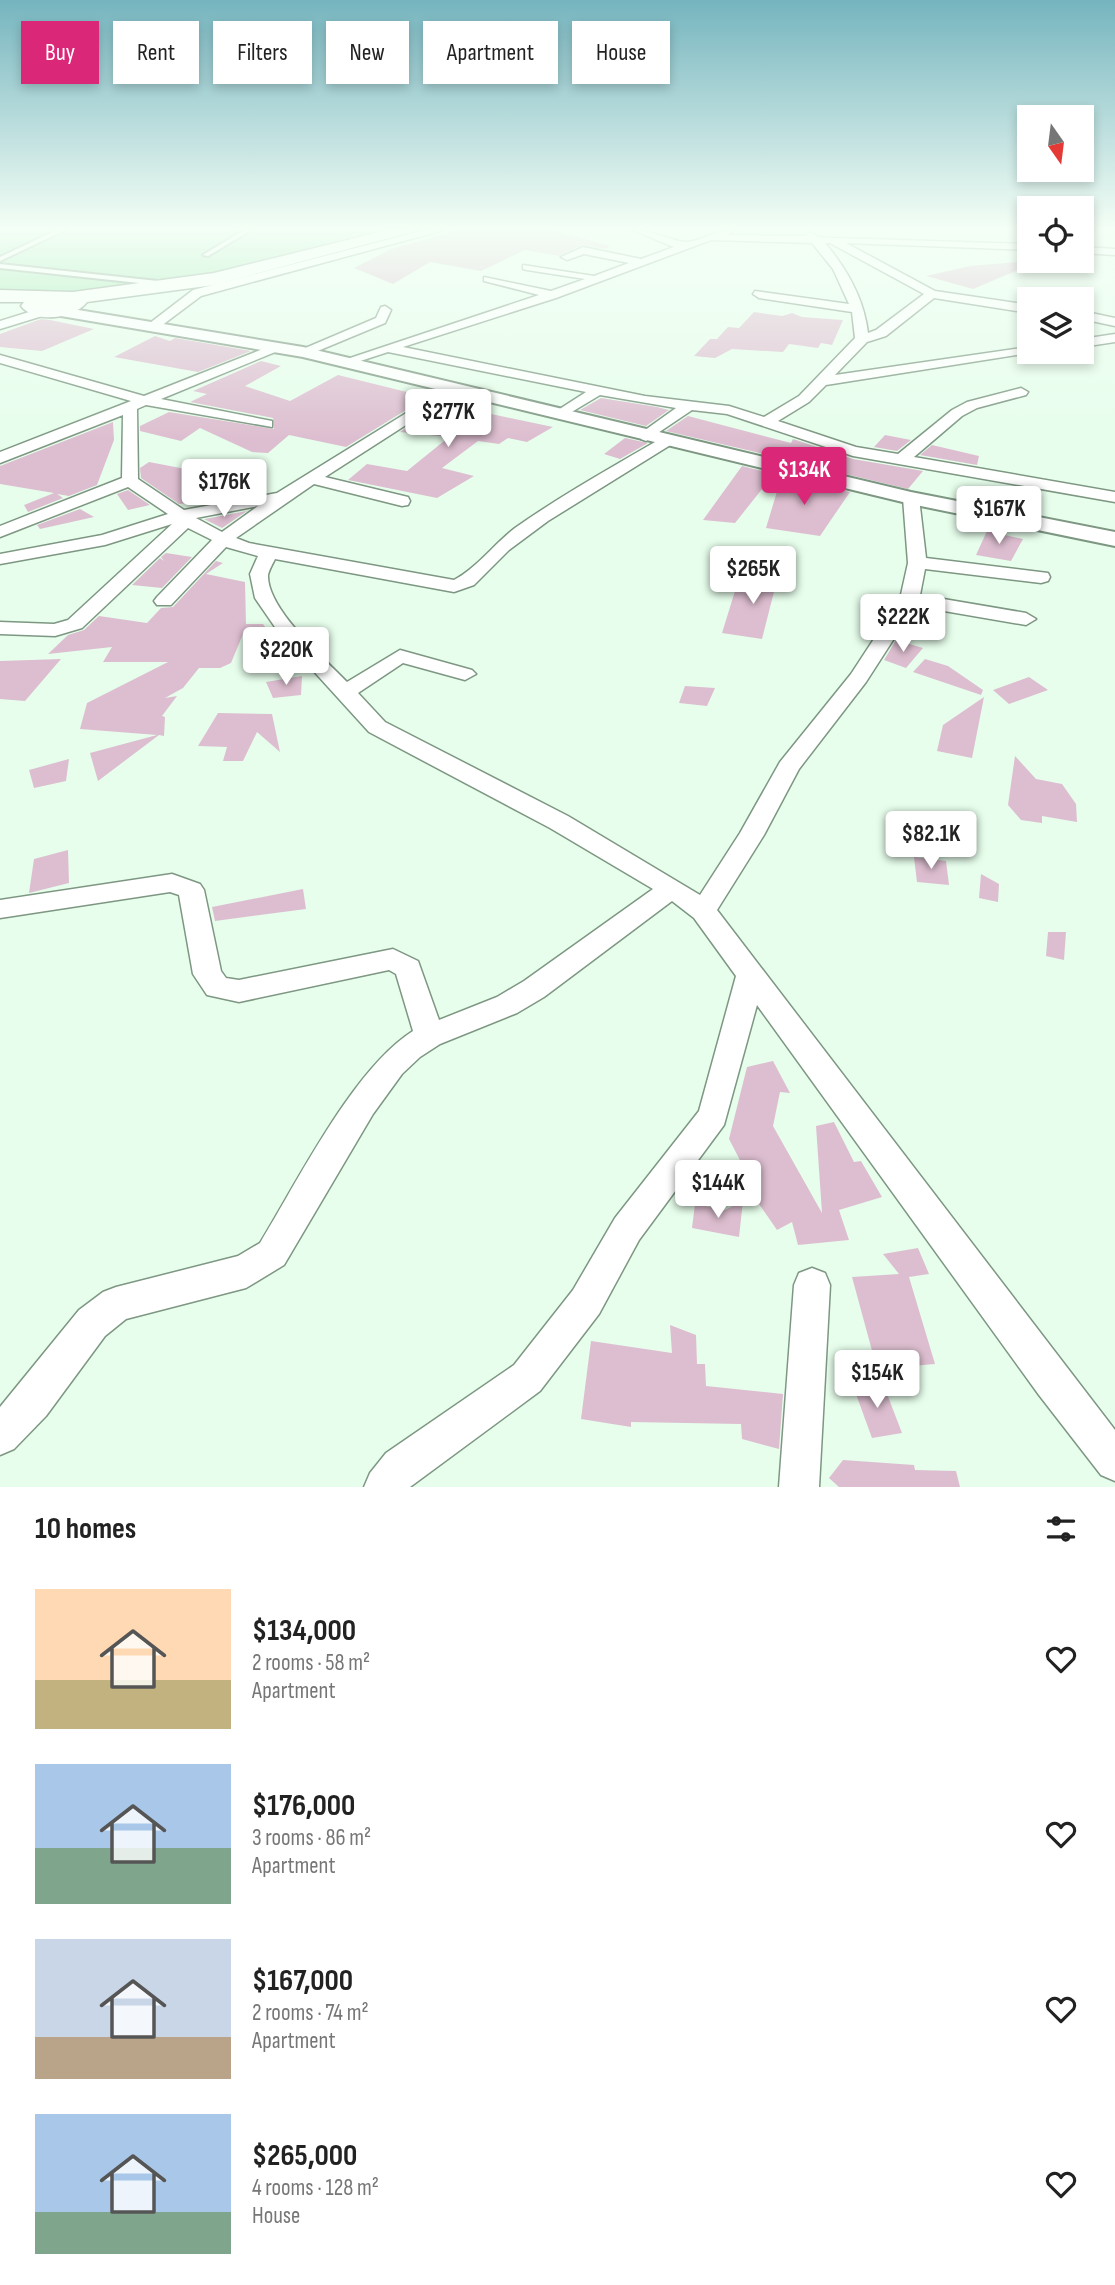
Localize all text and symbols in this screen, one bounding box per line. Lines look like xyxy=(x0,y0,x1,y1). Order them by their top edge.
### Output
chip: Buy xyxy=(21,21,99,84)
chip: Rent xyxy=(113,21,199,84)
chip: Filters xyxy=(213,21,312,84)
chip: New xyxy=(326,21,409,84)
chip: Apartment xyxy=(423,21,558,84)
chip: House xyxy=(572,21,670,84)
north arrow xyxy=(1017,105,1094,182)
map controls xyxy=(1017,105,1094,364)
button: locate xyxy=(1017,196,1094,273)
button: layers xyxy=(1017,287,1094,364)
pin: $277K xyxy=(399,390,497,449)
text: $277K xyxy=(421,398,475,426)
pin: $134K xyxy=(755,448,853,507)
text: $134K xyxy=(777,456,831,484)
pin: $176K xyxy=(175,460,273,519)
text: $176K xyxy=(198,468,250,496)
pin: $167K xyxy=(950,486,1048,546)
text: $167K xyxy=(972,495,1026,523)
pin: $265K xyxy=(704,546,802,606)
text: $265K xyxy=(726,555,780,583)
pin: $222K xyxy=(854,594,952,654)
text: $222K xyxy=(876,603,930,631)
pin: $220K xyxy=(237,628,335,687)
text: $220K xyxy=(259,636,313,664)
pin: $82.1K xyxy=(874,812,988,871)
text: $82.1K xyxy=(902,820,960,848)
pin: $144K xyxy=(669,1160,767,1220)
text: $144K xyxy=(691,1169,745,1197)
pin: $154K xyxy=(828,1350,926,1410)
text: $154K xyxy=(851,1359,904,1387)
icon: filters xyxy=(1042,1510,1080,1548)
text: 10 homes xyxy=(35,1511,136,1547)
text: $134,000 xyxy=(252,1613,356,1649)
icon: home xyxy=(91,1617,175,1701)
icon: heart xyxy=(1042,1640,1080,1678)
text: 2 rooms · 58 m² xyxy=(252,1649,370,1677)
text: Apartment xyxy=(252,1677,336,1705)
text: $176,000 xyxy=(252,1788,355,1824)
icon: home xyxy=(91,1792,175,1876)
icon: heart xyxy=(1042,1815,1080,1853)
text: 3 rooms · 86 m² xyxy=(252,1824,371,1852)
text: Apartment xyxy=(252,1852,336,1880)
text: $167,000 xyxy=(252,1963,353,1999)
icon: home xyxy=(91,1967,175,2051)
icon: heart xyxy=(1042,1990,1080,2028)
text: 2 rooms · 74 m² xyxy=(252,1999,369,2027)
text: Apartment xyxy=(252,2027,336,2055)
text: $265,000 xyxy=(252,2138,357,2174)
icon: home xyxy=(91,2142,175,2226)
icon: heart xyxy=(1042,2165,1080,2203)
text: 4 rooms · 128 m² xyxy=(252,2174,379,2202)
text: House xyxy=(252,2202,300,2230)

